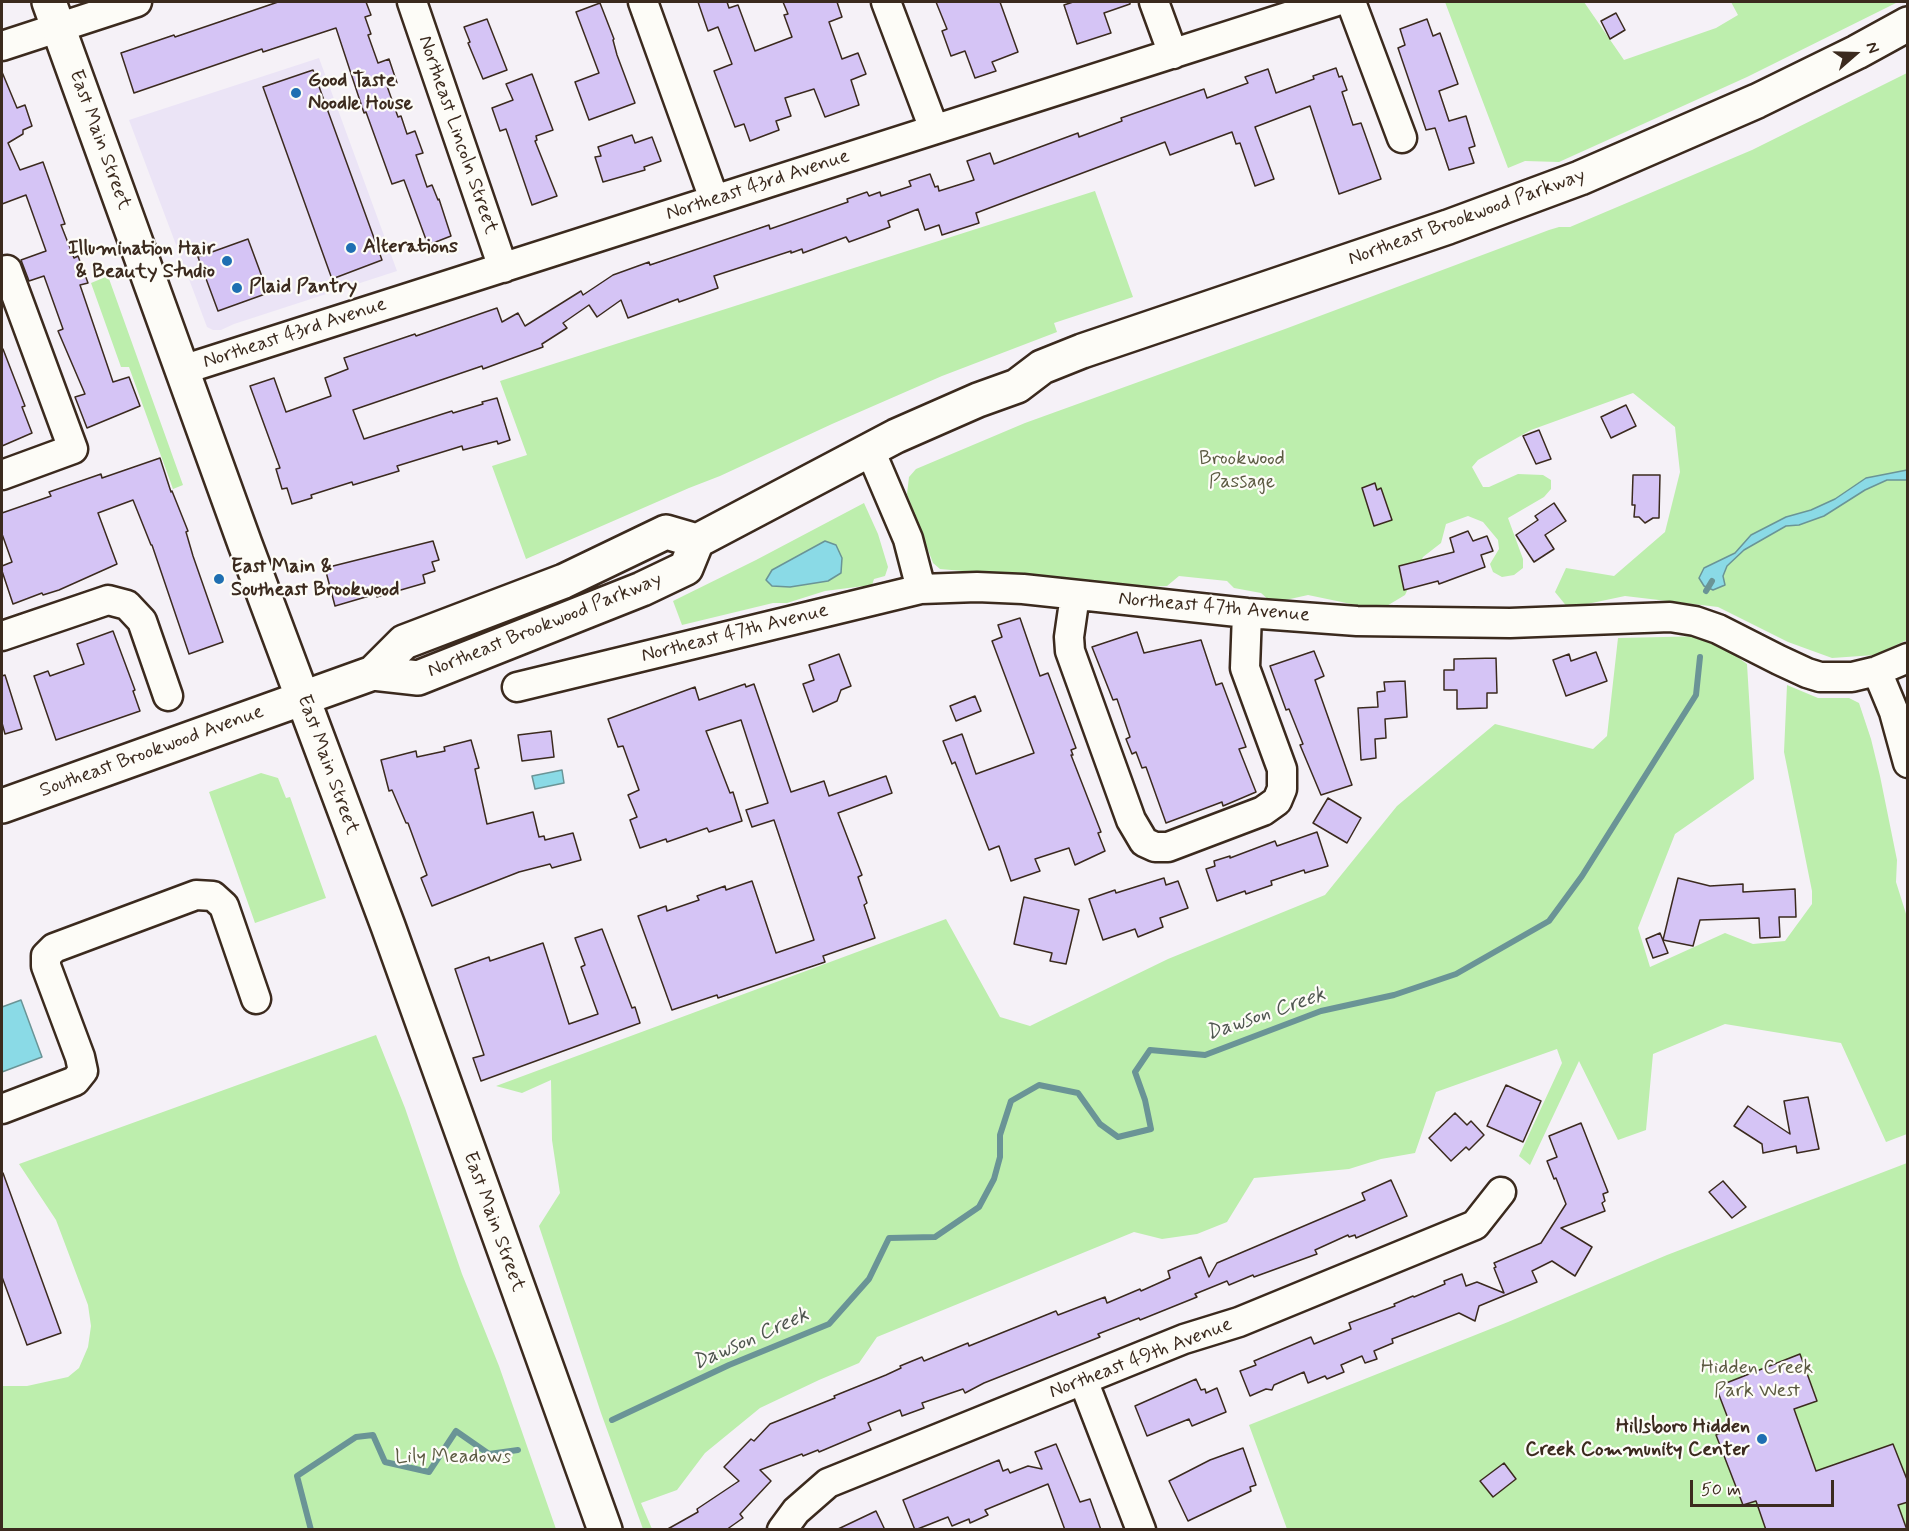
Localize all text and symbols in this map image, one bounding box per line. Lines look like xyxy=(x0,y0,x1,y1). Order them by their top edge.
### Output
north arrow xyxy=(1825,24,1885,84)
street label: Northeast Lincoln Street xyxy=(412,33,502,237)
text: N xyxy=(1861,39,1884,56)
street label: East Main Street xyxy=(63,67,135,213)
place label: Good Taste Noodle House xyxy=(308,70,413,117)
marker: Good Taste Noodle House xyxy=(289,86,303,100)
street label: Northeast 43rd Avenue xyxy=(663,145,853,227)
street label: Northeast Brookwood Parkway xyxy=(1345,164,1589,272)
place label: Alterations xyxy=(363,236,458,260)
place label: Illumination Hair & Beauty Studio xyxy=(68,238,215,285)
marker: Alterations xyxy=(344,241,358,255)
marker: Illumination Hair & Beauty Studio xyxy=(220,254,234,268)
place label: Plaid Pantry xyxy=(249,276,357,300)
marker: Plaid Pantry xyxy=(230,281,244,295)
street label: Northeast 43rd Avenue xyxy=(200,293,390,375)
park label: Brookwood Passage xyxy=(1199,448,1285,495)
place label: East Main & Southeast Brookwood xyxy=(231,556,399,603)
street label: Northeast Brookwood Parkway xyxy=(424,568,666,684)
marker: East Main & Southeast Brookwood xyxy=(212,572,226,586)
street label: Northeast 47th Avenue xyxy=(1117,588,1311,628)
street label: Northeast 47th Avenue xyxy=(639,599,831,669)
street label: East Main Street xyxy=(291,692,363,838)
street label: Southeast Brookwood Avenue xyxy=(37,700,267,804)
water label: Dawson Creek xyxy=(1203,983,1329,1047)
street label: East Main Street xyxy=(457,1149,529,1295)
water label: Dawson Creek xyxy=(689,1303,813,1377)
street label: Northeast 49th Avenue xyxy=(1046,1313,1236,1405)
park label: Hidden Creek Park West xyxy=(1701,1357,1813,1404)
place label: Hillsboro Hidden Creek Community Center xyxy=(1525,1416,1750,1463)
marker: Hillsboro Hidden Creek Community Center xyxy=(1755,1432,1769,1446)
park label: Lily Meadows xyxy=(395,1446,511,1470)
scale bar xyxy=(1693,1468,1837,1506)
text: 50 m xyxy=(1701,1478,1741,1502)

